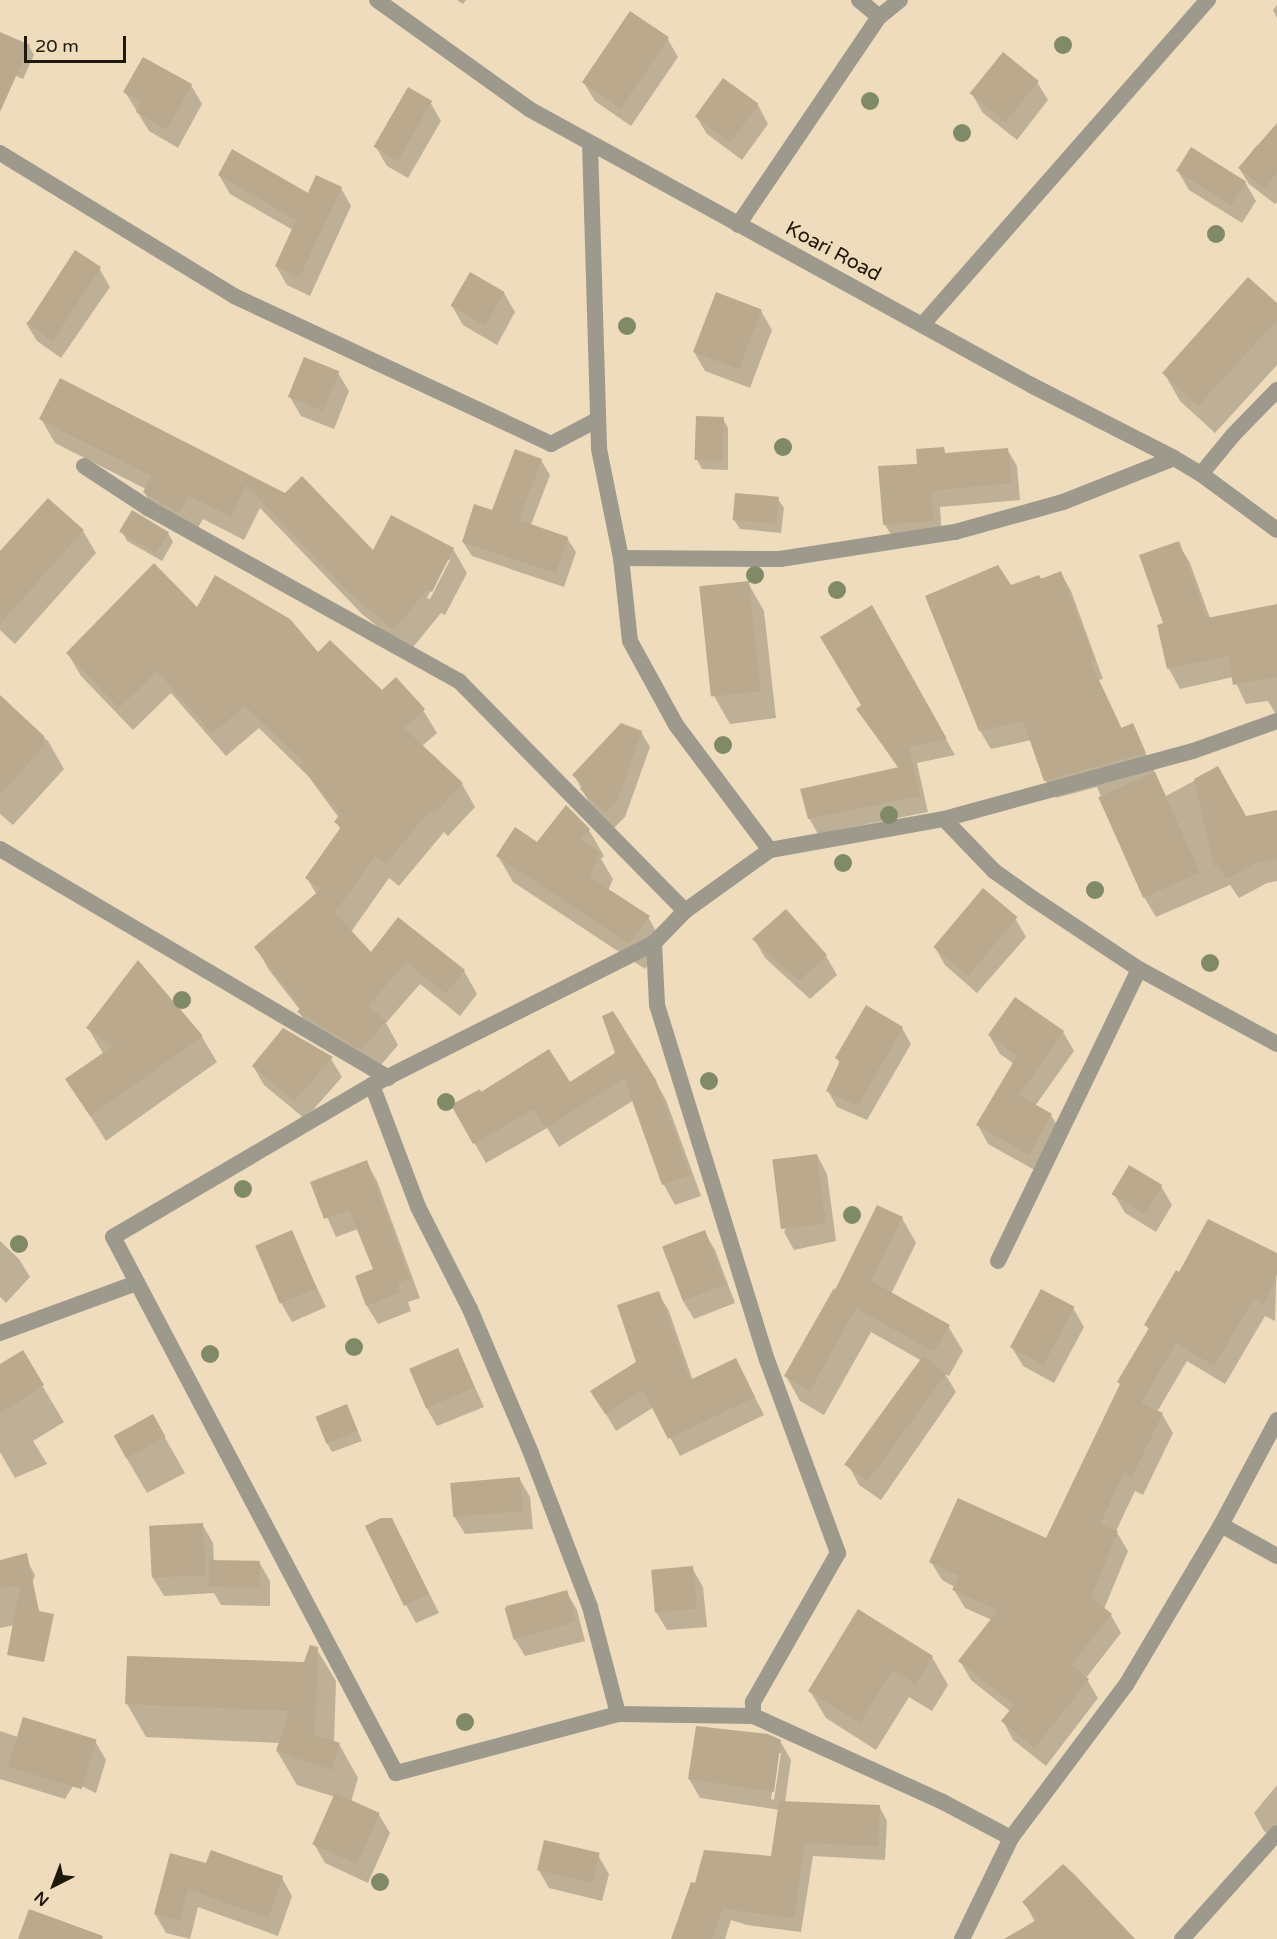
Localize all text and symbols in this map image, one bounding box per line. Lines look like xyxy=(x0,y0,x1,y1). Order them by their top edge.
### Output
scale bar xyxy=(27,24,129,62)
text: 20 m xyxy=(35,35,79,57)
street label: Koari Road xyxy=(781,217,885,287)
north arrow xyxy=(24,1855,84,1915)
text: N xyxy=(30,1887,53,1910)

